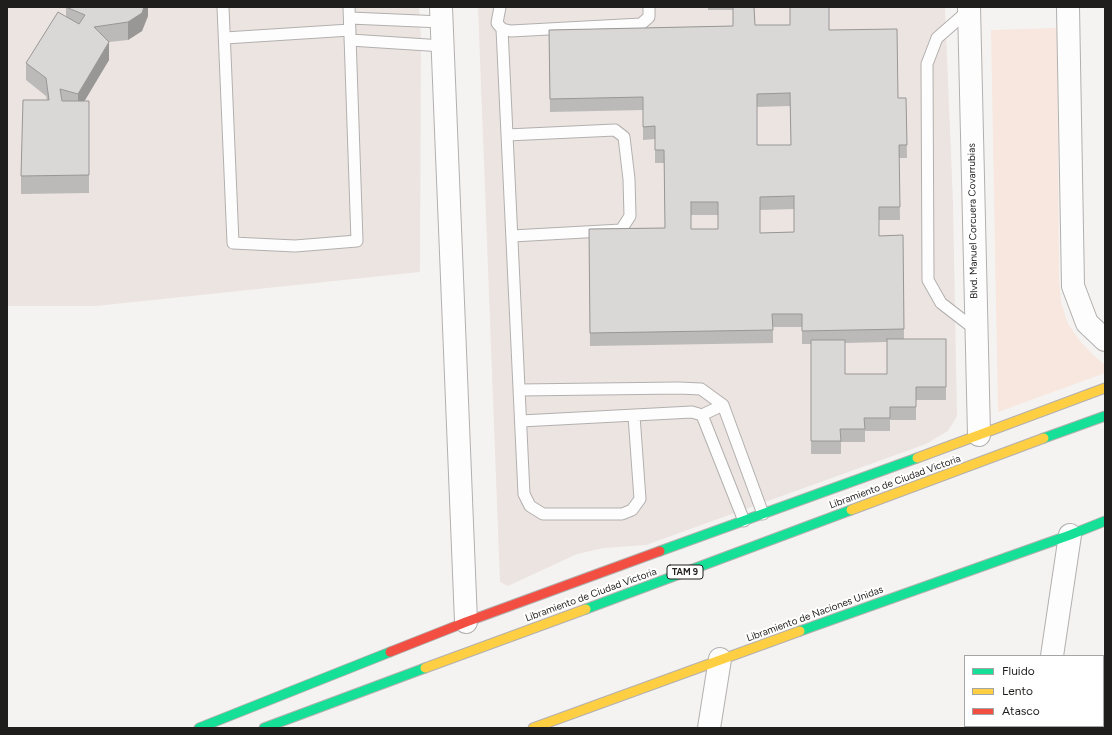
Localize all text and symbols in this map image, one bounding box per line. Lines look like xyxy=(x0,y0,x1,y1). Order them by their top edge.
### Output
street label: Blvd. Manuel Corcuera Covarrubias xyxy=(966,143,980,299)
street label: Libramiento de Ciudad Victoria xyxy=(828,453,962,511)
road number: TAM 9 xyxy=(667,565,703,579)
street label: Libramiento de Ciudad Victoria xyxy=(524,566,658,624)
street label: Libramiento de Naciones Unidas xyxy=(745,584,885,644)
legend xyxy=(964,655,1104,727)
text: Fluido xyxy=(1002,664,1035,678)
text: Lento xyxy=(1002,684,1033,698)
text: Atasco xyxy=(1002,704,1040,718)

